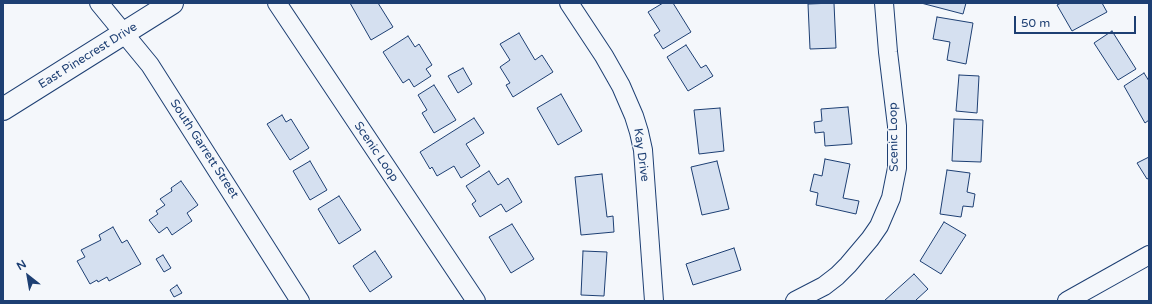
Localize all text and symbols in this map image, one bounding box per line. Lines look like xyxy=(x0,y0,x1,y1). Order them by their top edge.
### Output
scale bar xyxy=(1016,8,1138,34)
text: 50 m xyxy=(1021,16,1050,30)
street label: East Pinecrest Drive xyxy=(36,20,140,92)
street label: South Garrett Street xyxy=(167,97,241,201)
street label: Scenic Loop xyxy=(886,102,902,172)
street label: Scenic Loop xyxy=(351,119,401,185)
street label: Kay Drive xyxy=(630,127,652,183)
north arrow xyxy=(8,256,48,296)
text: N xyxy=(14,257,29,273)

